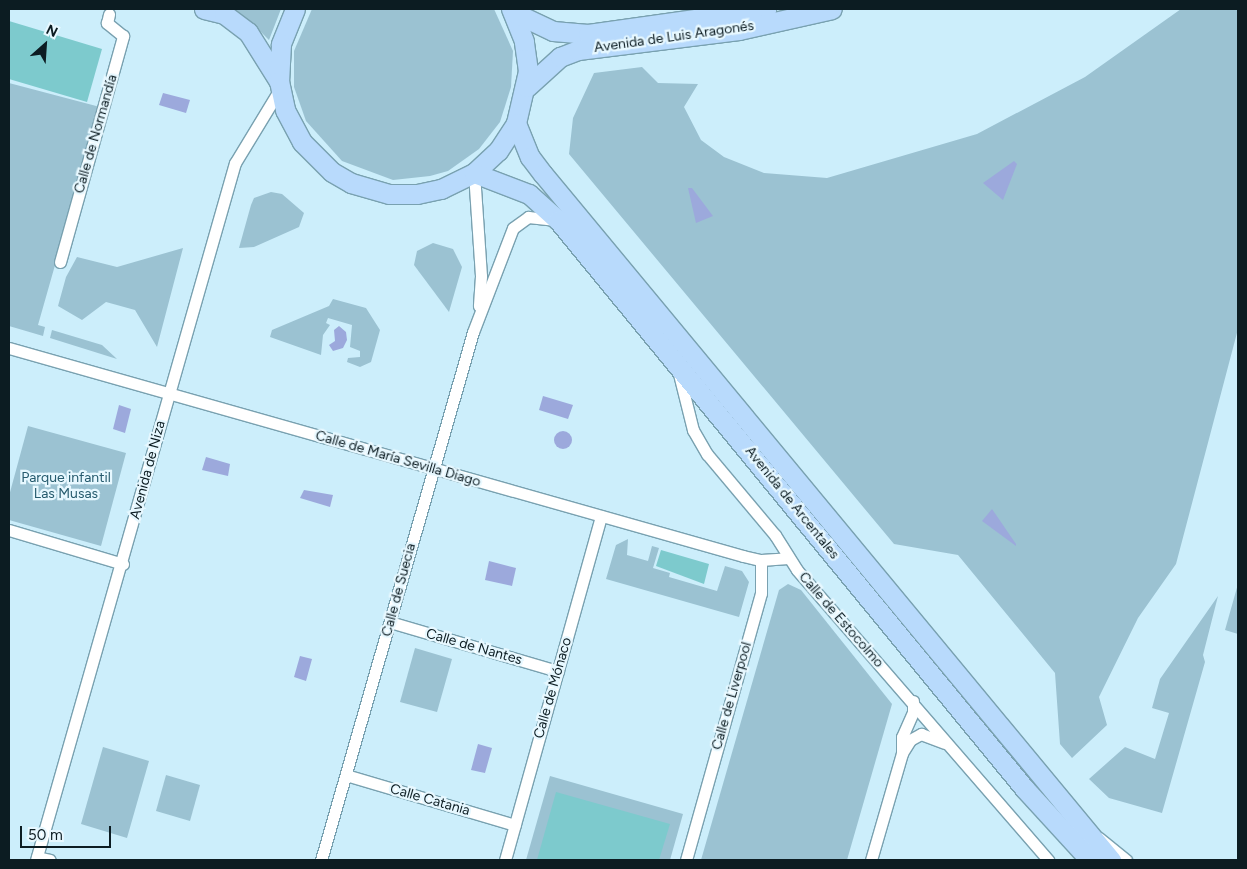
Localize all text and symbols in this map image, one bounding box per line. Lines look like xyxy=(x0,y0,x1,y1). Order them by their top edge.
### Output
street label: Avenida de Luis Aragonés xyxy=(593,17,755,57)
north arrow xyxy=(20,20,70,70)
text: N xyxy=(43,21,60,41)
street label: Calle de Normandía xyxy=(71,73,121,195)
street label: Avenida de Niza xyxy=(127,419,169,521)
street label: Calle de María Sevilla Diago xyxy=(313,427,483,491)
street label: Avenida de Arcentales xyxy=(741,443,843,563)
park label: Parque infantil Las Musas xyxy=(21,470,111,502)
street label: Calle de Suecia xyxy=(378,542,420,638)
street label: Calle de Estocolmo xyxy=(795,569,887,671)
street label: Calle de Nantes xyxy=(424,625,524,669)
street label: Calle de Mónaco xyxy=(531,636,575,740)
street label: Calle de Liverpool xyxy=(709,640,755,752)
street label: Calle Catania xyxy=(388,781,472,819)
scale bar xyxy=(22,816,114,848)
text: 50 m xyxy=(28,826,63,844)

